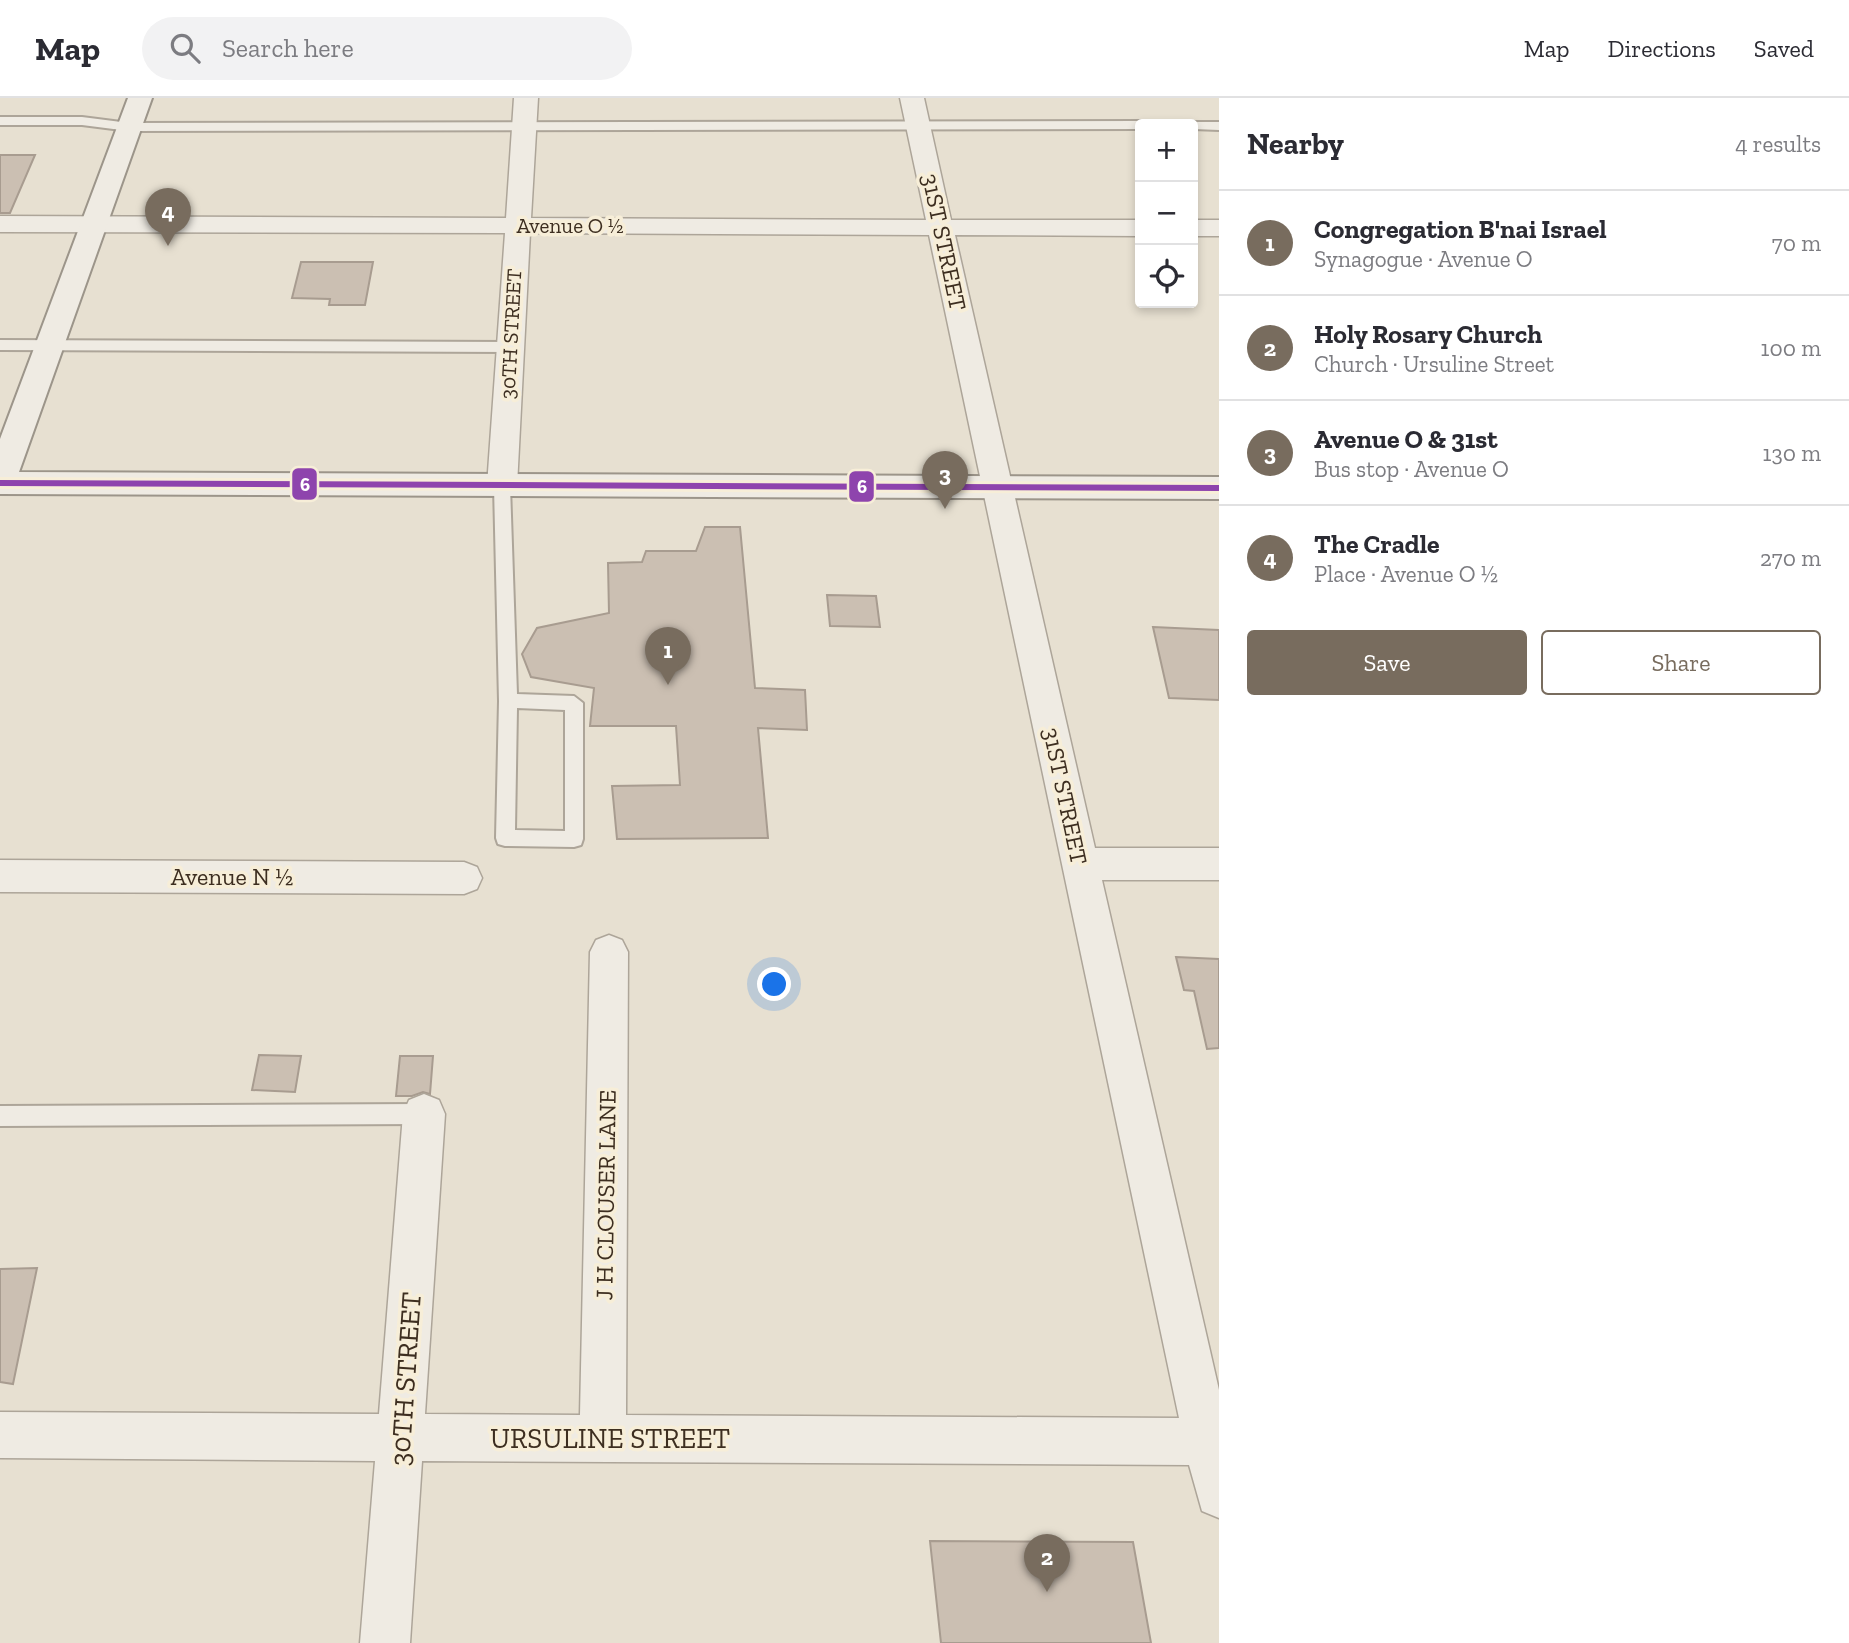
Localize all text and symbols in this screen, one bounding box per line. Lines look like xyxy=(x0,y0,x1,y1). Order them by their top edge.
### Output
search box xyxy=(142,17,632,80)
text: Map xyxy=(35,29,100,68)
icon: search xyxy=(166,29,204,67)
text: Search here xyxy=(222,32,354,64)
text: Map xyxy=(1524,34,1570,63)
text: Directions xyxy=(1608,34,1716,63)
text: Saved xyxy=(1754,34,1814,63)
map controls xyxy=(1135,119,1198,308)
button: + xyxy=(1135,119,1198,182)
text: Nearby xyxy=(1247,126,1344,162)
text: 4 results xyxy=(1735,130,1821,158)
street label: 31ST STREET xyxy=(916,171,973,313)
button: − xyxy=(1135,182,1198,245)
pin: 4 xyxy=(145,188,191,246)
street label: Avenue O ½ xyxy=(516,213,624,238)
text: Congregation B'nai Israel xyxy=(1314,213,1607,245)
text: 1 xyxy=(1265,229,1275,257)
text: 70 m xyxy=(1772,229,1821,257)
button: locate xyxy=(1135,245,1198,308)
text: Synagogue · Avenue O xyxy=(1314,245,1533,273)
street label: 30TH STREET xyxy=(495,268,526,400)
text: Holy Rosary Church xyxy=(1314,318,1542,350)
text: 2 xyxy=(1264,334,1276,362)
text: 100 m xyxy=(1761,334,1821,362)
text: Church · Ursuline Street xyxy=(1314,350,1554,378)
text: Avenue O & 31st xyxy=(1314,423,1498,455)
text: 3 xyxy=(1264,439,1276,467)
text: 130 m xyxy=(1763,439,1821,467)
pin: 3 xyxy=(922,451,968,509)
text: Bus stop · Avenue O xyxy=(1314,455,1509,483)
line badge: 6 xyxy=(291,467,318,501)
line badge: 6 xyxy=(848,470,875,503)
text: 6 xyxy=(300,473,310,496)
text: 6 xyxy=(857,475,867,498)
text: The Cradle xyxy=(1314,528,1440,560)
text: 4 xyxy=(1263,544,1277,572)
text: 270 m xyxy=(1760,544,1821,572)
text: Place · Avenue O ½ xyxy=(1314,560,1498,588)
pin: 1 xyxy=(645,627,691,685)
button: Save xyxy=(1247,630,1527,695)
button: Share xyxy=(1541,630,1821,695)
street label: 31ST STREET xyxy=(1037,725,1094,867)
street label: Avenue N ½ xyxy=(171,862,293,891)
your location xyxy=(757,967,791,1001)
street label: J H CLOUSER LANE xyxy=(589,1089,622,1301)
street label: 30TH STREET xyxy=(383,1291,428,1467)
street label: URSULINE STREET xyxy=(490,1422,730,1455)
pin: 2 xyxy=(1024,1534,1070,1592)

